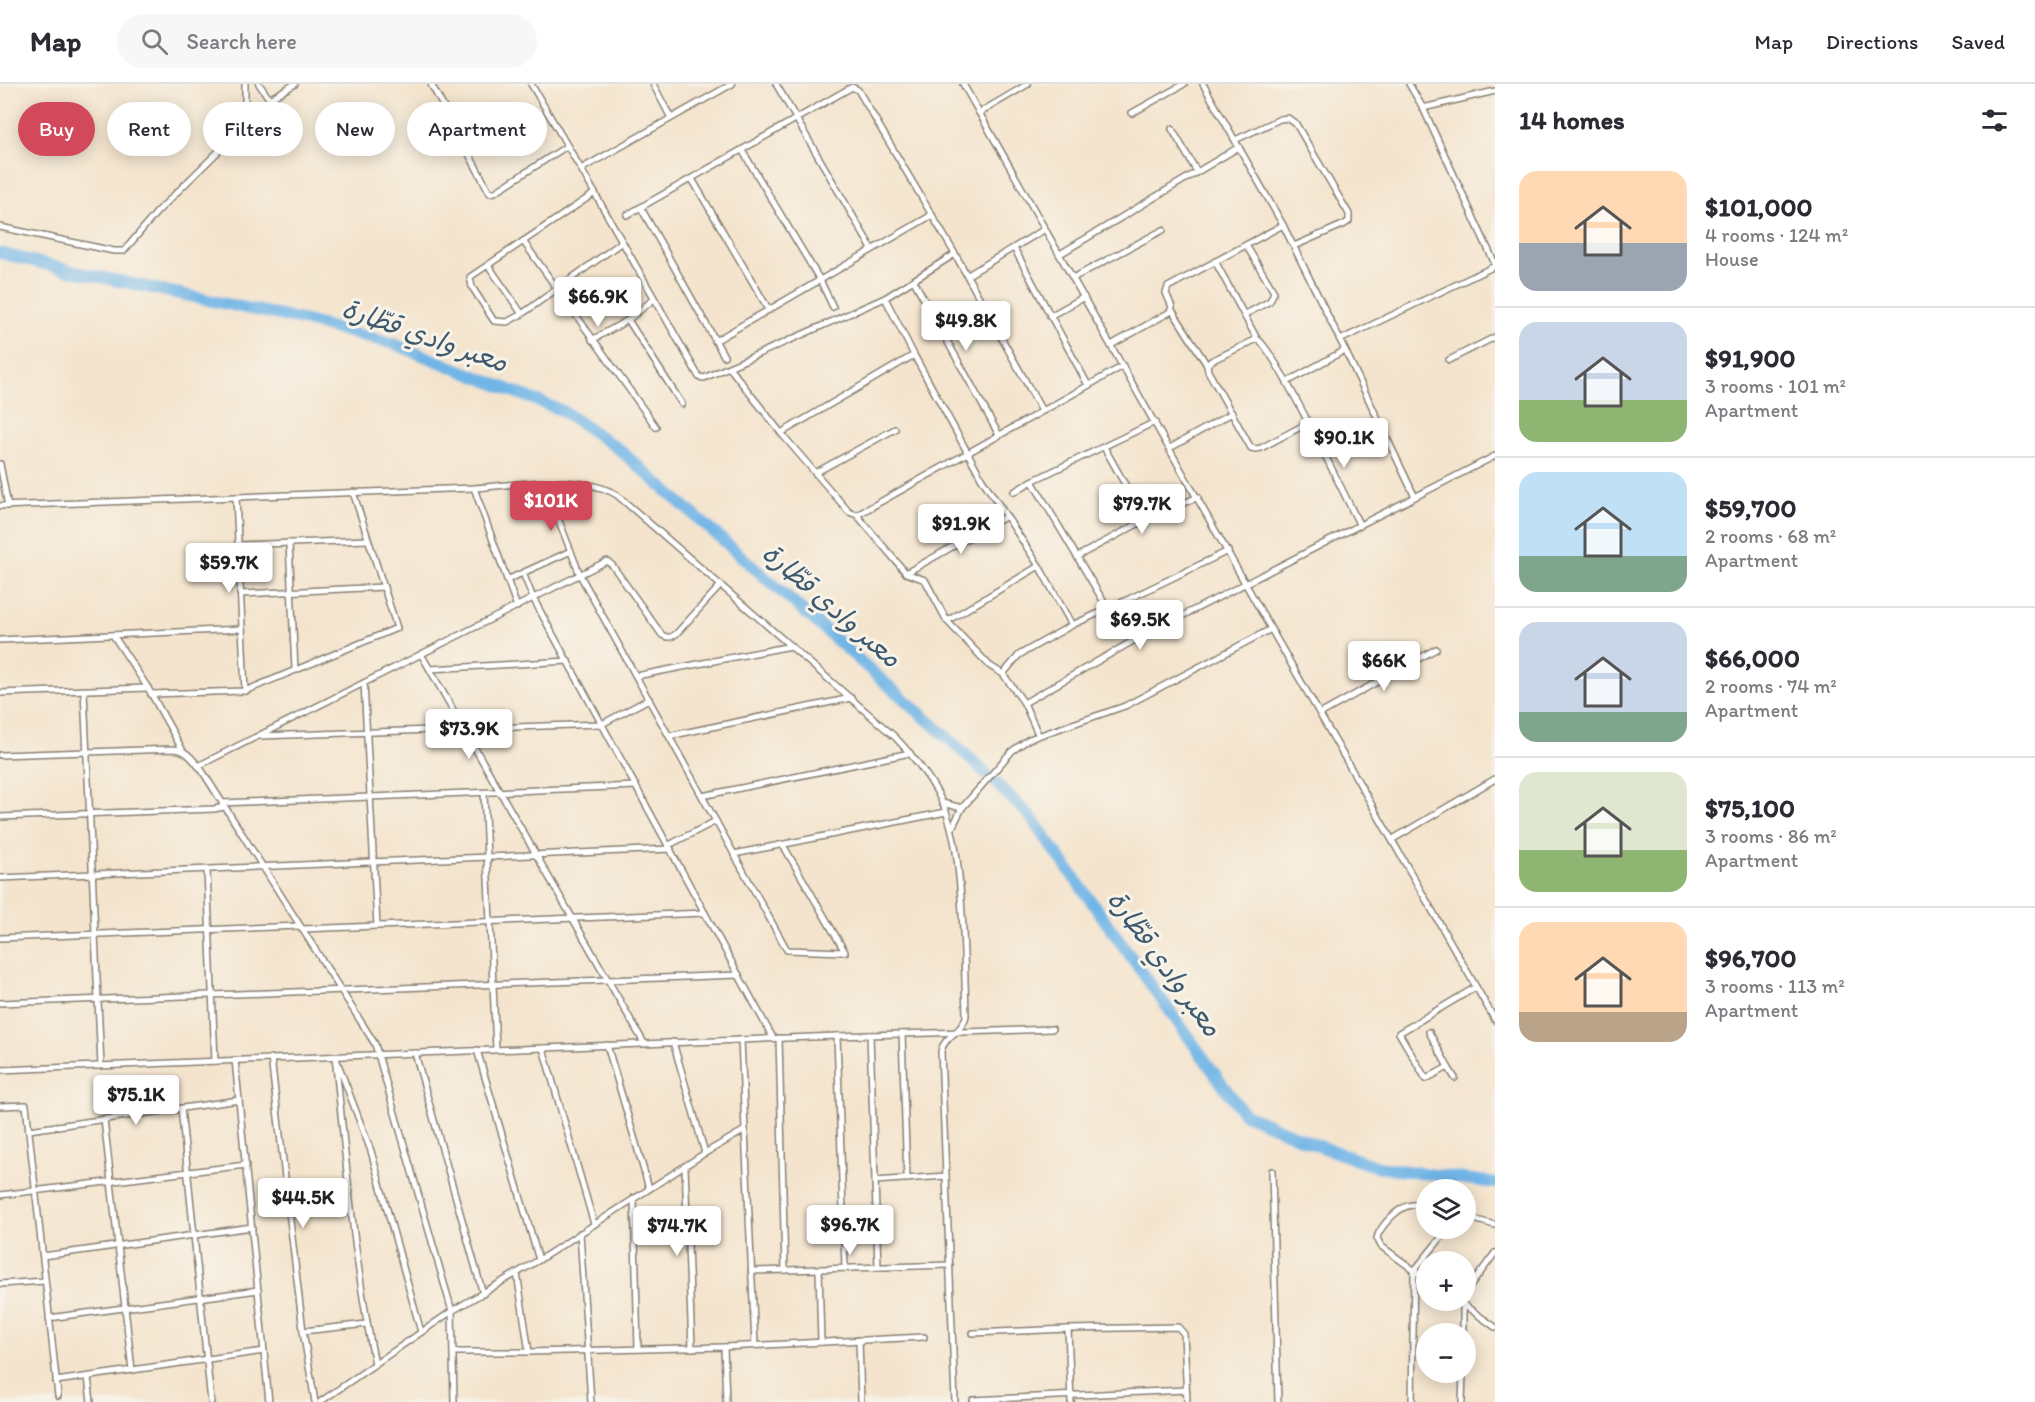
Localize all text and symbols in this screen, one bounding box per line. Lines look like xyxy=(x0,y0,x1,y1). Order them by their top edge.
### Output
search box xyxy=(117,14,537,68)
text: Map xyxy=(30,24,81,58)
icon: search xyxy=(138,25,171,58)
text: Search here xyxy=(186,28,297,55)
text: Map xyxy=(1755,29,1793,54)
text: Directions xyxy=(1826,29,1918,54)
text: Saved xyxy=(1951,29,2005,54)
chip: Buy xyxy=(18,102,95,156)
chip: Rent xyxy=(107,102,191,156)
chip: Filters xyxy=(203,102,303,156)
chip: New xyxy=(315,102,395,156)
chip: Apartment xyxy=(407,102,547,156)
text: 14 homes xyxy=(1519,104,1625,136)
icon: filters xyxy=(1978,104,2011,137)
text: $101,000 xyxy=(1705,191,1813,223)
icon: home xyxy=(1567,195,1639,267)
text: 4 rooms · 124 m² xyxy=(1705,223,1848,247)
text: House xyxy=(1705,247,1759,271)
pin: $66.9K xyxy=(549,277,647,328)
text: $66.9K xyxy=(568,284,628,308)
water label: معبر وادي قطّارة xyxy=(337,291,512,382)
pin: $49.8K xyxy=(917,301,1015,352)
text: $49.8K xyxy=(935,308,997,332)
text: $91,900 xyxy=(1705,342,1796,374)
icon: home xyxy=(1567,346,1639,418)
text: 3 rooms · 101 m² xyxy=(1705,374,1846,398)
text: Apartment xyxy=(1705,398,1798,422)
pin: $90.1K xyxy=(1295,418,1393,469)
text: $90.1K xyxy=(1314,425,1374,449)
pin: $101K xyxy=(509,481,593,532)
pin: $79.7K xyxy=(1093,484,1191,535)
text: $101K xyxy=(524,488,578,512)
text: $79.7K xyxy=(1113,491,1171,515)
text: $59,700 xyxy=(1705,492,1797,524)
icon: home xyxy=(1567,496,1639,568)
pin: $91.9K xyxy=(912,504,1010,555)
text: $91.9K xyxy=(932,511,990,535)
text: 2 rooms · 68 m² xyxy=(1705,524,1836,548)
water label: معبر وادي قطّارة xyxy=(754,536,908,677)
pin: $59.7K xyxy=(180,543,278,594)
text: Apartment xyxy=(1705,548,1798,572)
text: $59.7K xyxy=(200,550,258,574)
pin: $69.5K xyxy=(1091,600,1189,651)
text: $69.5K xyxy=(1110,607,1170,631)
pin: $66K xyxy=(1348,641,1420,692)
text: $66,000 xyxy=(1705,642,1800,674)
icon: home xyxy=(1567,646,1639,718)
text: $66K xyxy=(1362,648,1406,672)
text: 2 rooms · 74 m² xyxy=(1705,674,1837,698)
text: Apartment xyxy=(1705,698,1798,722)
pin: $73.9K xyxy=(420,709,518,760)
text: $73.9K xyxy=(439,716,499,740)
text: $75,100 xyxy=(1705,792,1795,824)
icon: home xyxy=(1567,796,1639,868)
text: 3 rooms · 86 m² xyxy=(1705,824,1837,848)
text: Apartment xyxy=(1705,848,1798,872)
water label: معبر وادي قطّارة xyxy=(1098,883,1229,1045)
text: $96,700 xyxy=(1705,942,1797,974)
icon: home xyxy=(1567,946,1639,1018)
text: 3 rooms · 113 m² xyxy=(1705,974,1845,998)
text: Apartment xyxy=(1705,998,1798,1022)
pin: $75.1K xyxy=(87,1075,185,1126)
text: $75.1K xyxy=(107,1082,165,1106)
pin: $44.5K xyxy=(254,1178,352,1229)
map controls xyxy=(1416,1179,1476,1383)
button: layers xyxy=(1416,1179,1476,1239)
text: $44.5K xyxy=(272,1185,334,1209)
pin: $96.7K xyxy=(801,1205,899,1256)
pin: $74.7K xyxy=(628,1206,726,1257)
text: $96.7K xyxy=(821,1212,879,1236)
text: $74.7K xyxy=(647,1213,707,1237)
button: + xyxy=(1416,1251,1476,1311)
button: − xyxy=(1416,1323,1476,1383)

